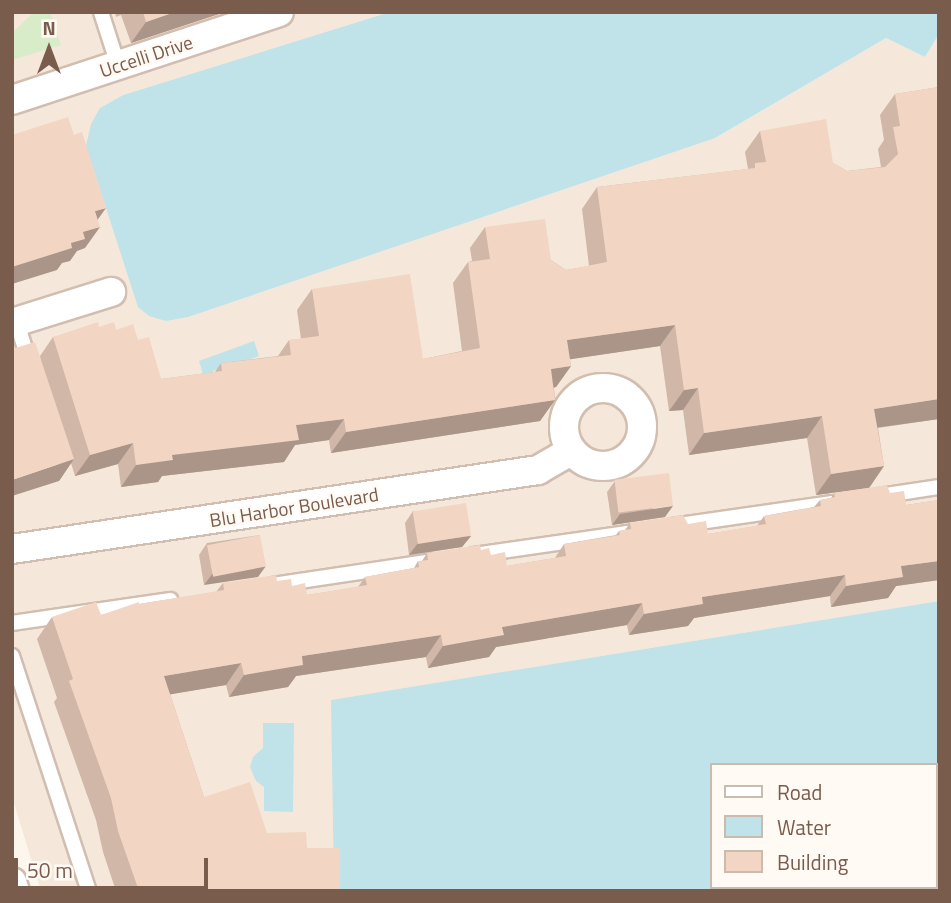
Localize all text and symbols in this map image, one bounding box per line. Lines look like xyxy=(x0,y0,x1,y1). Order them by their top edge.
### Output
text: N xyxy=(42,13,56,42)
north arrow xyxy=(14,14,84,84)
street label: Uccelli Drive xyxy=(96,30,196,82)
street label: Blu Harbor Boulevard xyxy=(208,482,380,532)
legend xyxy=(710,763,937,889)
text: Road xyxy=(777,776,822,808)
text: Water xyxy=(777,811,831,843)
scale bar xyxy=(18,844,212,888)
text: Building xyxy=(777,846,848,878)
text: 50 m xyxy=(27,854,73,886)

